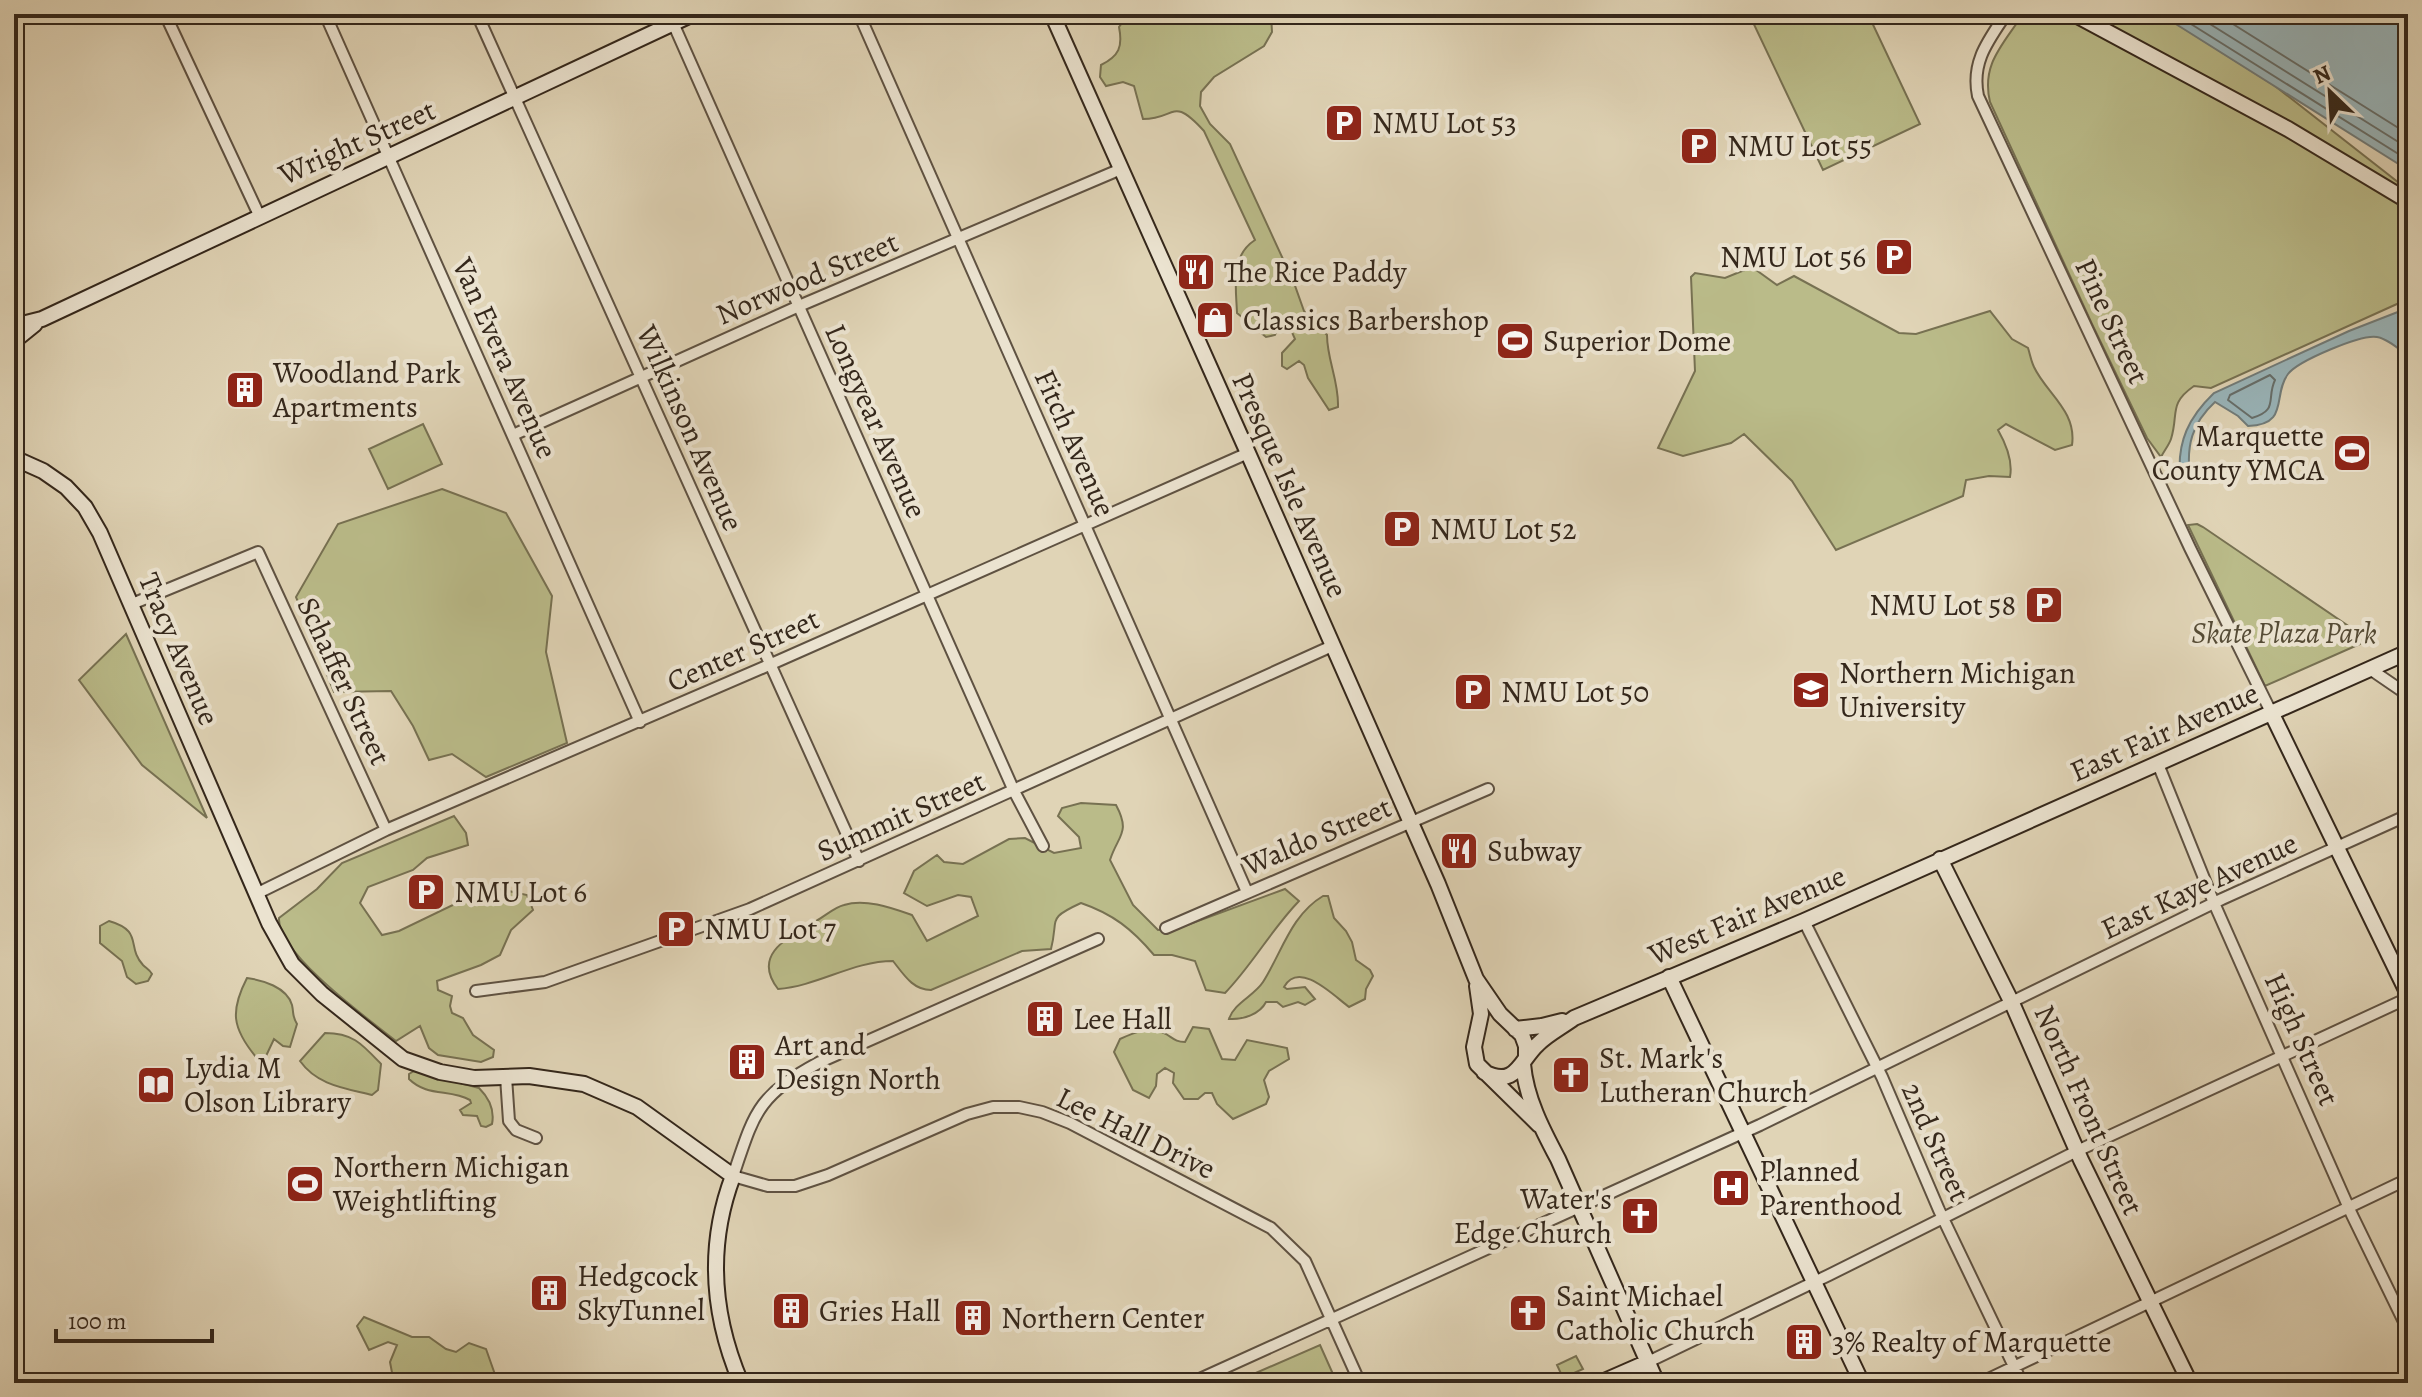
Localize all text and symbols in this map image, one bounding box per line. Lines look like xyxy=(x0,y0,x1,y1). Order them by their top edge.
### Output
north arrow xyxy=(2290,52,2370,132)
text: N xyxy=(2308,58,2336,92)
street label: Wright Street xyxy=(271,90,442,195)
parking icon: NMU Lot 53 xyxy=(1323,102,1365,144)
place label: NMU Lot 53 xyxy=(1372,103,1517,143)
parking icon: NMU Lot 55 xyxy=(1678,125,1720,167)
place label: NMU Lot 55 xyxy=(1727,126,1872,166)
street label: Norwood Street xyxy=(710,222,904,334)
parking icon: NMU Lot 56 xyxy=(1873,236,1915,278)
place label: NMU Lot 56 xyxy=(1720,237,1866,277)
street label: Van Evera Avenue xyxy=(442,250,567,465)
restaurant icon: The Rice Paddy xyxy=(1175,251,1217,293)
place label: The Rice Paddy xyxy=(1224,252,1407,292)
street label: Pine Street xyxy=(2065,252,2159,390)
shop icon: Classics Barbershop xyxy=(1194,299,1236,341)
place label: Classics Barbershop xyxy=(1243,300,1489,340)
street label: Wilkinson Avenue xyxy=(626,318,753,537)
street label: Longyear Avenue xyxy=(815,318,937,524)
sports icon: Superior Dome xyxy=(1494,320,1536,362)
place label: Superior Dome xyxy=(1543,321,1731,361)
place label: Woodland Park Apartments xyxy=(272,353,461,427)
street label: Fitch Avenue xyxy=(1025,363,1125,523)
street label: Presque Isle Avenue xyxy=(1222,366,1358,604)
building icon: Woodland Park Apartments xyxy=(224,369,266,411)
place label: Marquette County YMCA xyxy=(2152,416,2324,490)
sports icon: Marquette County YMCA xyxy=(2331,432,2373,474)
parking icon: NMU Lot 52 xyxy=(1381,508,1423,550)
place label: NMU Lot 52 xyxy=(1430,509,1577,549)
street label: Tracy Avenue xyxy=(129,567,229,731)
parking icon: NMU Lot 58 xyxy=(2023,584,2065,626)
place label: NMU Lot 58 xyxy=(1869,585,2016,625)
street label: Schaffer Street xyxy=(288,591,400,772)
street label: Center Street xyxy=(661,599,825,701)
park label: Skate Plaza Park xyxy=(2191,613,2377,653)
place label: Northern Michigan University xyxy=(1839,653,2075,727)
school or university icon: Northern Michigan University xyxy=(1790,669,1832,711)
parking icon: NMU Lot 50 xyxy=(1452,671,1494,713)
place label: NMU Lot 50 xyxy=(1501,672,1649,712)
street label: East Fair Avenue xyxy=(2063,673,2265,791)
street label: Summit Street xyxy=(811,761,991,871)
street label: Waldo Street xyxy=(1236,787,1397,886)
street label: East Kaye Avenue xyxy=(2094,823,2304,949)
restaurant icon: Subway xyxy=(1438,830,1480,872)
place label: Subway xyxy=(1487,831,1582,871)
street label: West Fair Avenue xyxy=(1641,855,1852,975)
parking icon: NMU Lot 6 xyxy=(405,871,447,913)
place label: NMU Lot 6 xyxy=(454,872,587,912)
parking icon: NMU Lot 7 xyxy=(655,908,697,950)
place label: NMU Lot 7 xyxy=(704,909,836,949)
street label: High Street xyxy=(2255,966,2349,1112)
building icon: Lee Hall xyxy=(1024,998,1066,1040)
place label: Lee Hall xyxy=(1073,999,1172,1039)
street label: North Front Street xyxy=(2025,999,2153,1222)
place label: Art and Design North xyxy=(774,1025,941,1099)
place label: St. Mark's Lutheran Church xyxy=(1599,1038,1808,1112)
building icon: Art and Design North xyxy=(726,1041,768,1083)
place label: Lydia M Olson Library xyxy=(184,1048,351,1122)
church icon: St. Mark's Lutheran Church xyxy=(1550,1054,1592,1096)
library icon: Lydia M Olson Library xyxy=(135,1064,177,1106)
street label: 2nd Street xyxy=(1892,1076,1980,1208)
street label: Lee Hall Drive xyxy=(1050,1077,1222,1189)
place label: Northern Michigan Weightlifting xyxy=(332,1147,569,1221)
place label: Planned Parenthood xyxy=(1759,1151,1903,1225)
sports icon: Northern Michigan Weightlifting xyxy=(284,1163,326,1205)
hospital icon: Planned Parenthood xyxy=(1710,1167,1752,1209)
place label: Water's Edge Church xyxy=(1454,1179,1612,1253)
church icon: Water's Edge Church xyxy=(1619,1195,1661,1237)
place label: Hedgcock SkyTunnel xyxy=(577,1256,705,1330)
building icon: Hedgcock SkyTunnel xyxy=(528,1272,570,1314)
place label: Saint Michael Catholic Church xyxy=(1556,1276,1755,1350)
building icon: Gries Hall xyxy=(770,1290,812,1332)
place label: Gries Hall xyxy=(819,1291,940,1331)
church icon: Saint Michael Catholic Church xyxy=(1507,1292,1549,1334)
scale bar xyxy=(56,1293,212,1343)
building icon: Northern Center xyxy=(952,1297,994,1339)
place label: Northern Center xyxy=(1001,1298,1205,1338)
text: 100 m xyxy=(68,1305,127,1337)
building icon: 3% Realty of Marquette xyxy=(1783,1321,1825,1363)
place label: 3% Realty of Marquette xyxy=(1832,1322,2111,1362)

